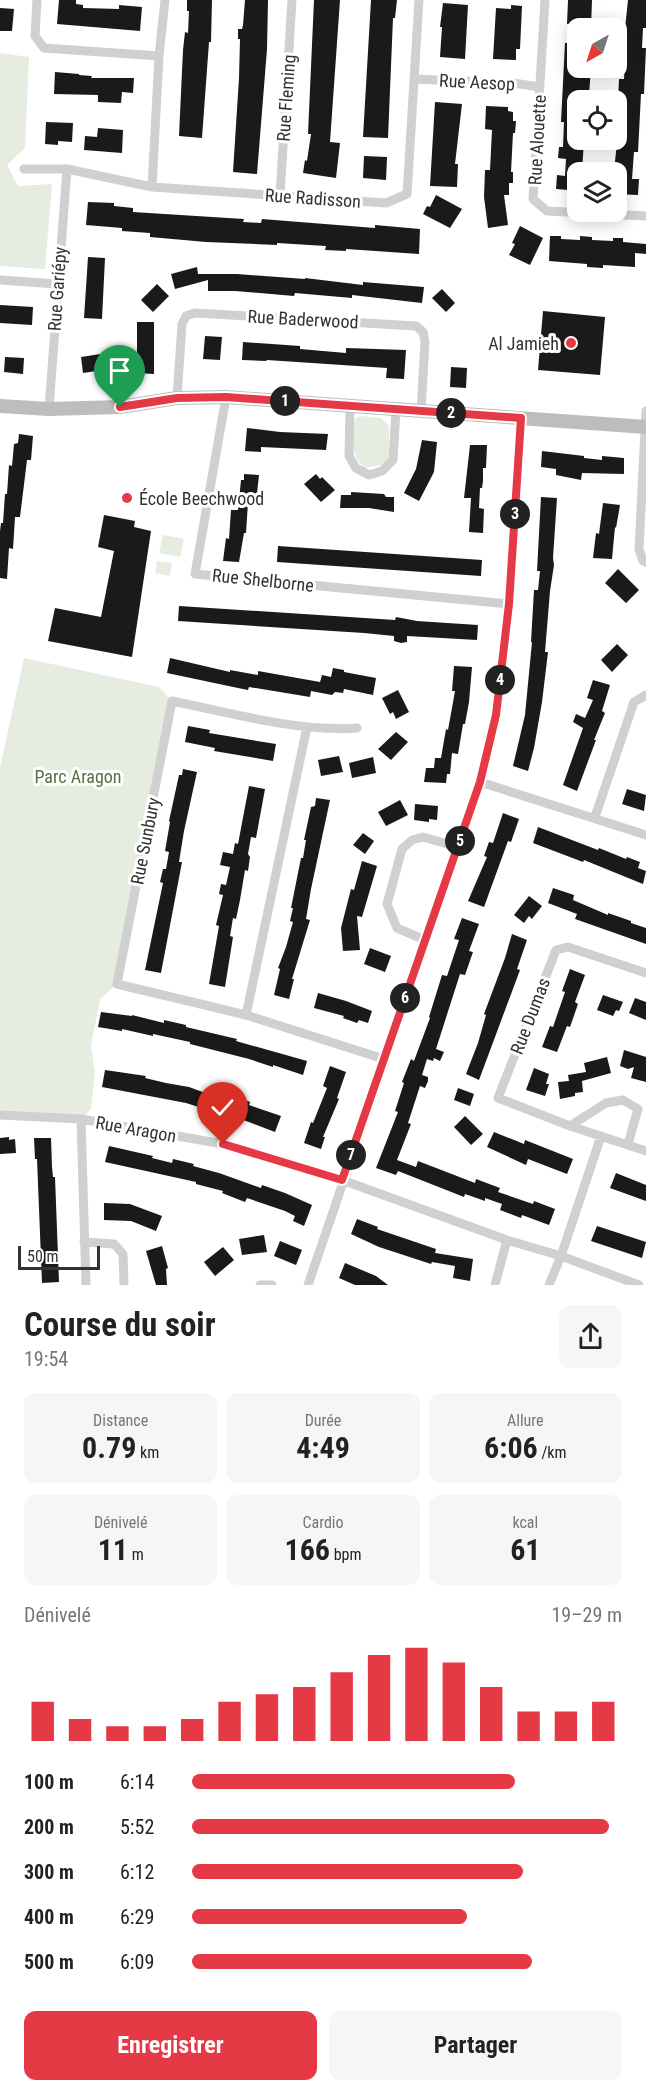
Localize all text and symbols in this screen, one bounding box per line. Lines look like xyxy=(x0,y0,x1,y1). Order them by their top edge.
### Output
north arrow xyxy=(567,18,627,78)
map controls xyxy=(567,18,627,222)
street label: Rue Fleming xyxy=(272,54,300,142)
street label: Rue Aesop xyxy=(439,70,515,94)
button: locate xyxy=(567,90,627,150)
street label: Rue Alouette xyxy=(524,94,550,186)
button: layers xyxy=(567,162,627,222)
street label: Rue Radisson xyxy=(264,184,362,212)
street label: Rue Gariépy xyxy=(44,246,70,332)
street label: Rue Baderwood xyxy=(247,306,359,332)
place label: Al Jamieh xyxy=(488,333,559,354)
marker: Al Jamieh xyxy=(564,336,578,350)
pin xyxy=(94,345,145,407)
icon: arrive xyxy=(103,354,136,387)
pin: 1 xyxy=(270,386,300,416)
text: 1 xyxy=(281,391,289,410)
pin: 2 xyxy=(436,398,466,428)
text: 2 xyxy=(447,403,455,422)
place label: École Beechwood xyxy=(139,488,264,509)
marker: École Beechwood xyxy=(120,491,134,505)
pin: 3 xyxy=(500,499,530,529)
text: 3 xyxy=(511,504,519,523)
street label: Rue Shelborne xyxy=(211,564,315,596)
pin: 4 xyxy=(485,665,515,695)
text: 4 xyxy=(496,670,504,689)
park label: Parc Aragon xyxy=(34,766,122,787)
street label: Rue Sunbury xyxy=(126,795,164,886)
pin: 5 xyxy=(445,826,475,856)
text: 5 xyxy=(456,831,464,850)
street label: Rue Dumas xyxy=(506,975,554,1057)
pin: 6 xyxy=(390,983,420,1013)
text: 6 xyxy=(401,988,409,1007)
pin xyxy=(197,1082,248,1144)
icon: check xyxy=(206,1091,239,1124)
street label: Rue Aragon xyxy=(94,1112,178,1146)
pin: 7 xyxy=(336,1140,366,1170)
text: 7 xyxy=(347,1145,355,1164)
scale bar xyxy=(18,1243,100,1270)
text: 50 m xyxy=(27,1247,59,1266)
text: Course du soir xyxy=(24,1305,216,1344)
button: share xyxy=(559,1305,622,1368)
text: 19:54 xyxy=(24,1347,68,1371)
text: Distance xyxy=(93,1411,148,1430)
text: Durée xyxy=(305,1411,341,1430)
text: Allure xyxy=(507,1411,544,1430)
text: 0.79 xyxy=(82,1430,136,1465)
text: 4:49 xyxy=(296,1430,350,1465)
text: 6:06 xyxy=(484,1430,538,1465)
text: km xyxy=(136,1443,159,1462)
text: /km xyxy=(538,1443,567,1462)
text: Dénivelé xyxy=(94,1513,147,1532)
text: Cardio xyxy=(302,1513,344,1532)
text: kcal xyxy=(512,1513,538,1532)
text: 11 xyxy=(98,1532,128,1567)
text: 166 xyxy=(285,1532,330,1567)
text: 61 xyxy=(510,1532,540,1567)
text: m xyxy=(128,1545,144,1564)
text: bpm xyxy=(330,1545,361,1564)
text: Dénivelé xyxy=(24,1603,91,1627)
text: 19–29 m xyxy=(551,1603,622,1627)
text: 100 m xyxy=(24,1770,74,1794)
text: 6:14 xyxy=(120,1770,154,1794)
text: 200 m xyxy=(24,1815,74,1839)
text: 5:52 xyxy=(120,1815,154,1839)
text: 300 m xyxy=(24,1860,74,1884)
text: 6:12 xyxy=(120,1860,154,1884)
text: 400 m xyxy=(24,1905,74,1929)
text: 6:29 xyxy=(120,1905,154,1929)
text: 500 m xyxy=(24,1950,74,1974)
text: 6:09 xyxy=(120,1950,154,1974)
button: Enregistrer xyxy=(24,2011,317,2080)
button: Partager xyxy=(329,2011,622,2080)

